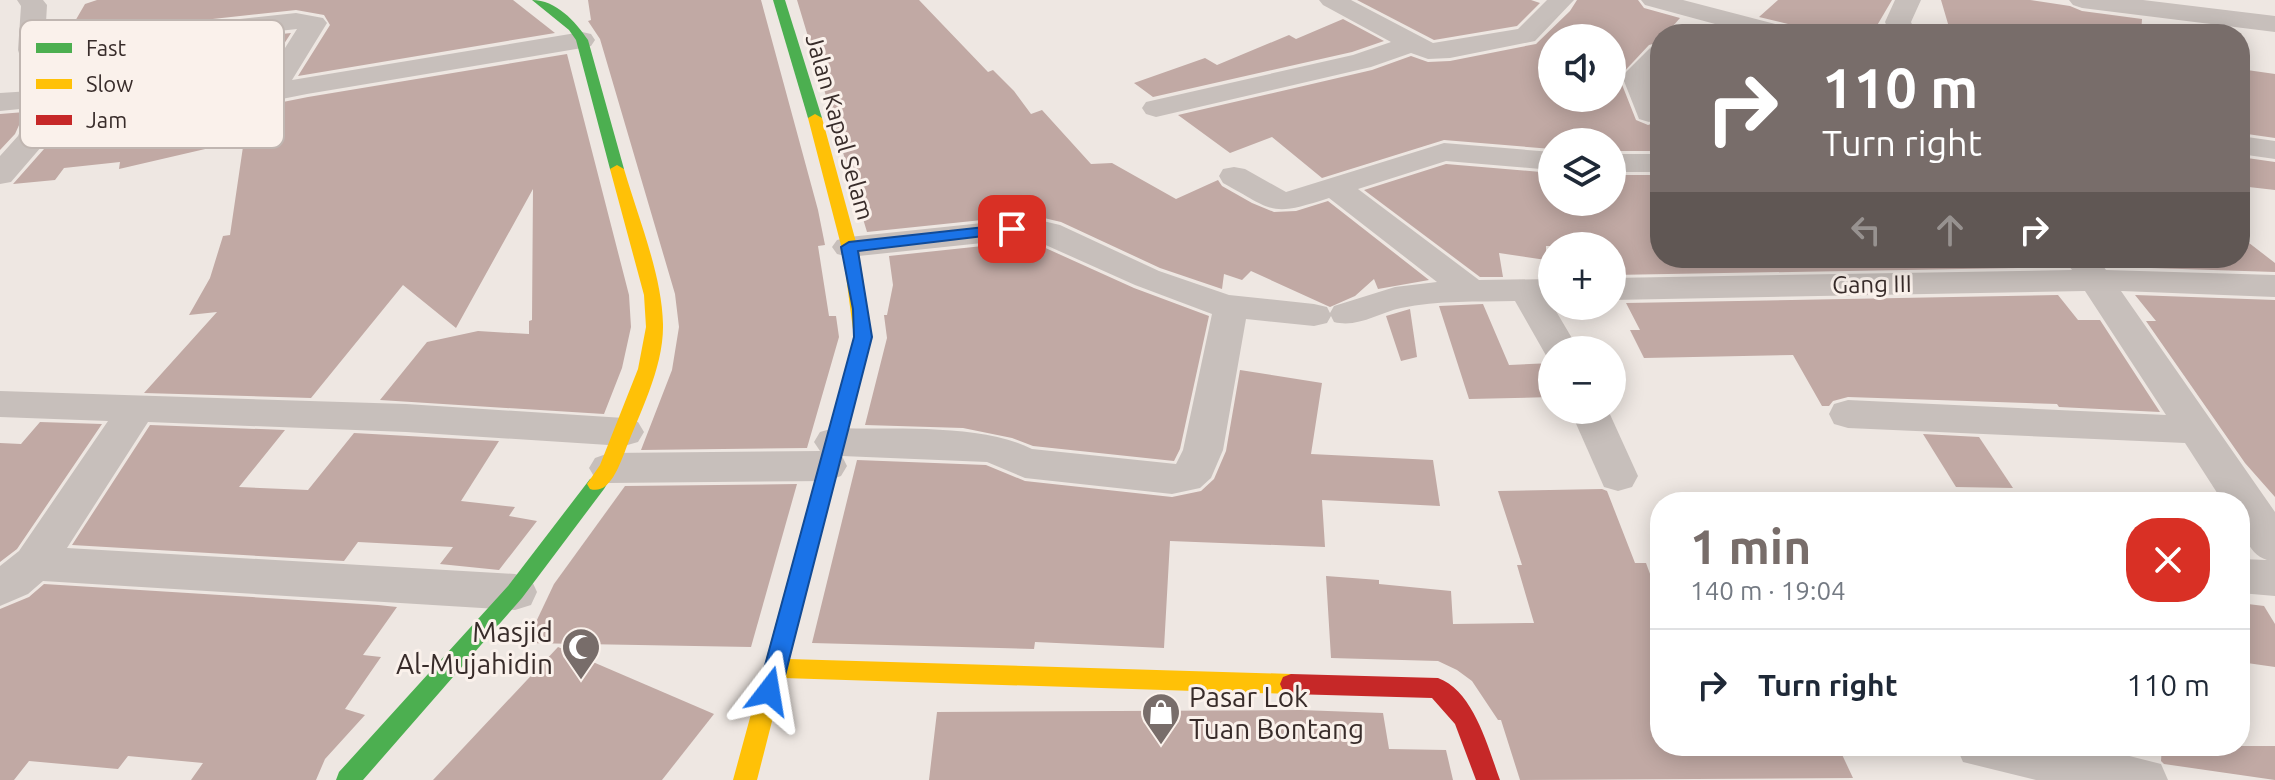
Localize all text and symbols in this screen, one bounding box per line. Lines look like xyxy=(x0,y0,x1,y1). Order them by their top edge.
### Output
legend xyxy=(20,20,284,148)
map controls xyxy=(1538,24,1626,424)
button: sound xyxy=(1538,24,1626,112)
street label: Jalan Kapal Selam xyxy=(801,31,879,223)
text: Fast xyxy=(86,35,127,60)
icon: right xyxy=(1690,56,1794,160)
text: 110 m xyxy=(1822,56,1978,119)
text: Slow xyxy=(86,71,133,96)
text: Jam xyxy=(86,107,127,132)
text: Turn right xyxy=(1822,122,1982,163)
button: layers xyxy=(1538,128,1626,216)
pin xyxy=(978,195,1046,263)
icon: arrive xyxy=(990,207,1034,251)
icon: left xyxy=(1844,208,1888,252)
icon: ahead xyxy=(1928,208,1972,252)
icon: right xyxy=(2012,208,2056,252)
button: + xyxy=(1538,232,1626,320)
street label: Gang III xyxy=(1832,270,1912,298)
button: − xyxy=(1538,336,1626,424)
button: close xyxy=(2126,518,2210,602)
text: 1 min xyxy=(1690,519,1811,573)
text: 140 m · 19:04 xyxy=(1690,576,1846,605)
place label: Masjid Al-Mujahidin xyxy=(396,616,553,679)
mosque icon: Masjid Al-Mujahidin xyxy=(560,626,602,681)
position arrow xyxy=(727,649,811,733)
icon: right xyxy=(1690,663,1734,707)
text: Turn right xyxy=(1758,668,1898,702)
text: 110 m xyxy=(2126,668,2210,702)
place label: Pasar Lok Tuan Bontang xyxy=(1189,681,1364,744)
shop icon: Pasar Lok Tuan Bontang xyxy=(1140,691,1182,746)

